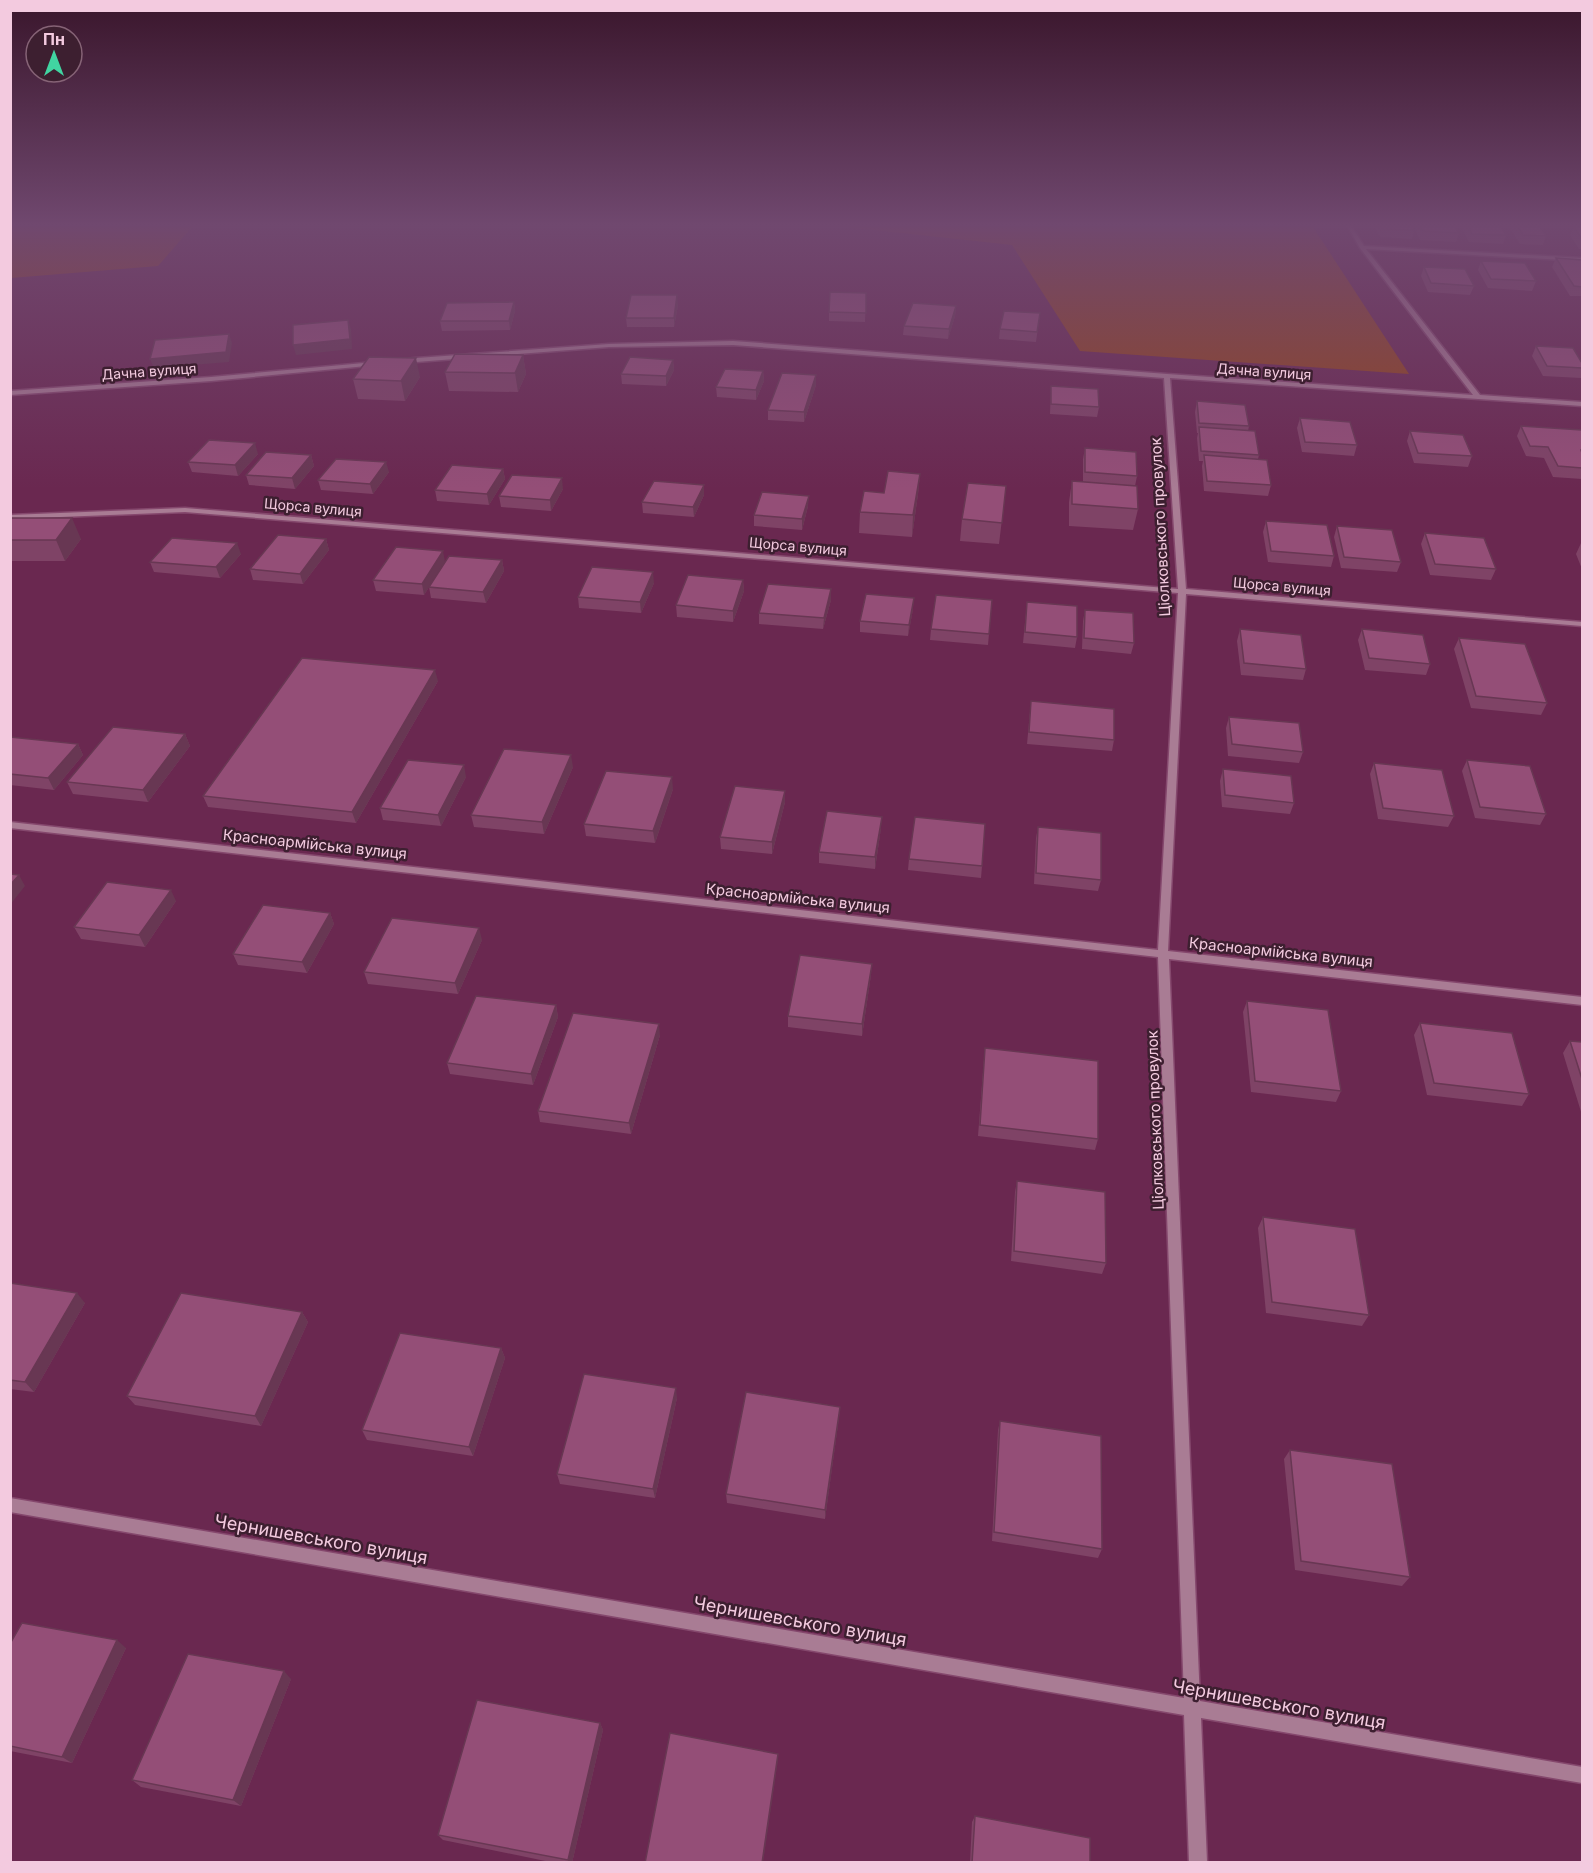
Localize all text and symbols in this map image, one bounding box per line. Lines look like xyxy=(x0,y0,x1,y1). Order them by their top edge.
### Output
north arrow xyxy=(24,24,84,84)
text: Пн xyxy=(43,29,65,49)
street label: Дачна вулиця xyxy=(101,359,197,383)
street label: Дачна вулиця xyxy=(1216,359,1312,383)
street label: Ціолковського провулок xyxy=(1146,437,1174,617)
street label: Щорса вулиця xyxy=(263,494,363,520)
street label: Щорса вулиця xyxy=(748,533,848,559)
street label: Щорса вулиця xyxy=(1232,573,1332,599)
street label: Красноармійська вулиця xyxy=(222,825,408,863)
street label: Красноармійська вулиця xyxy=(705,879,891,917)
street label: Красноармійська вулиця xyxy=(1188,933,1374,971)
street label: Ціолковського провулок xyxy=(1142,1030,1168,1210)
street label: Чернишевського вулиця xyxy=(213,1510,429,1568)
street label: Чернишевського вулиця xyxy=(692,1592,908,1650)
street label: Чернишевського вулиця xyxy=(1171,1675,1387,1733)

